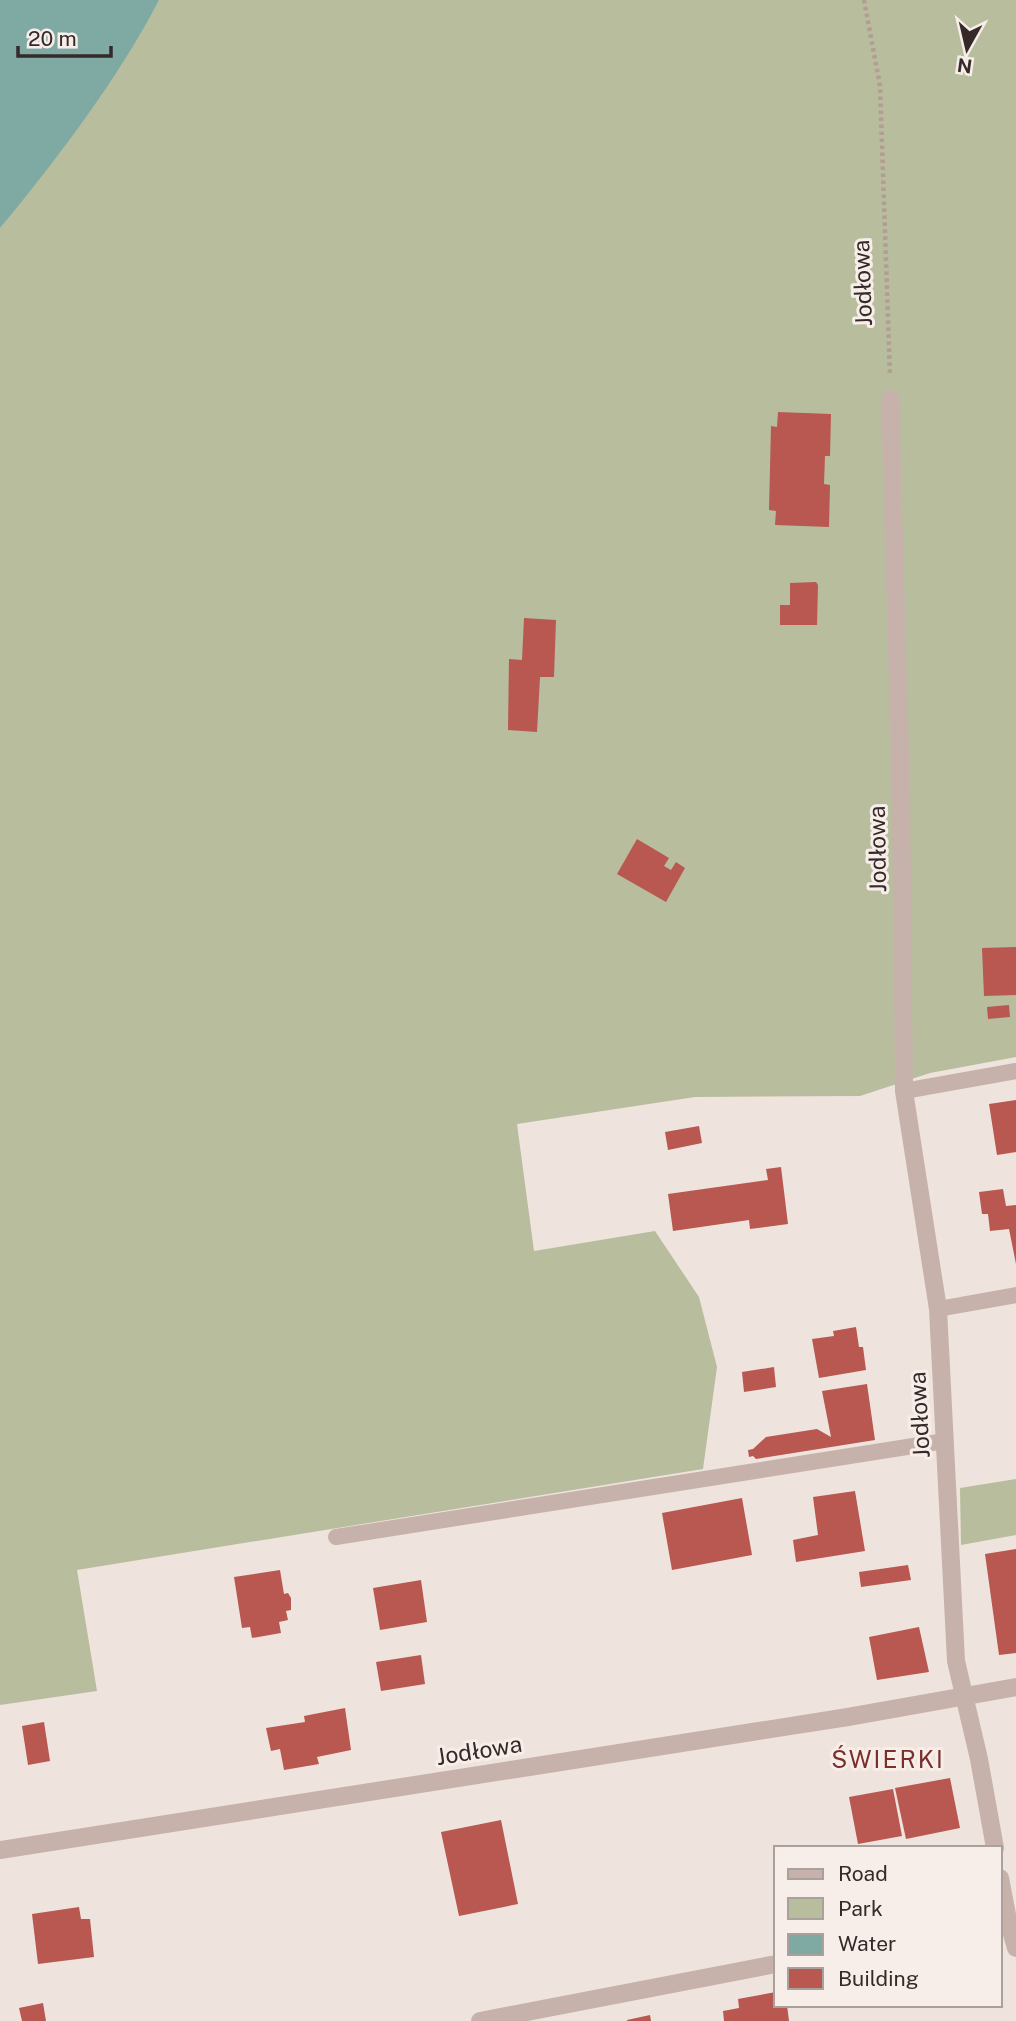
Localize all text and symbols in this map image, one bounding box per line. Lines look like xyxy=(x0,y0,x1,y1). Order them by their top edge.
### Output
scale bar xyxy=(18,14,110,58)
north arrow xyxy=(932,14,1002,84)
text: 20 m xyxy=(28,26,77,51)
text: N xyxy=(956,54,974,78)
street label: Jodłowa xyxy=(847,239,877,327)
street label: Jodłowa xyxy=(863,805,891,893)
street label: Jodłowa xyxy=(903,1371,935,1459)
street label: Jodłowa xyxy=(434,1730,524,1770)
district label: ŚWIERKI xyxy=(831,1745,945,1773)
legend xyxy=(774,1846,1002,2007)
text: Road xyxy=(838,1861,888,1886)
text: Park xyxy=(838,1896,883,1921)
text: Water xyxy=(838,1931,896,1956)
text: Building xyxy=(838,1966,919,1991)

